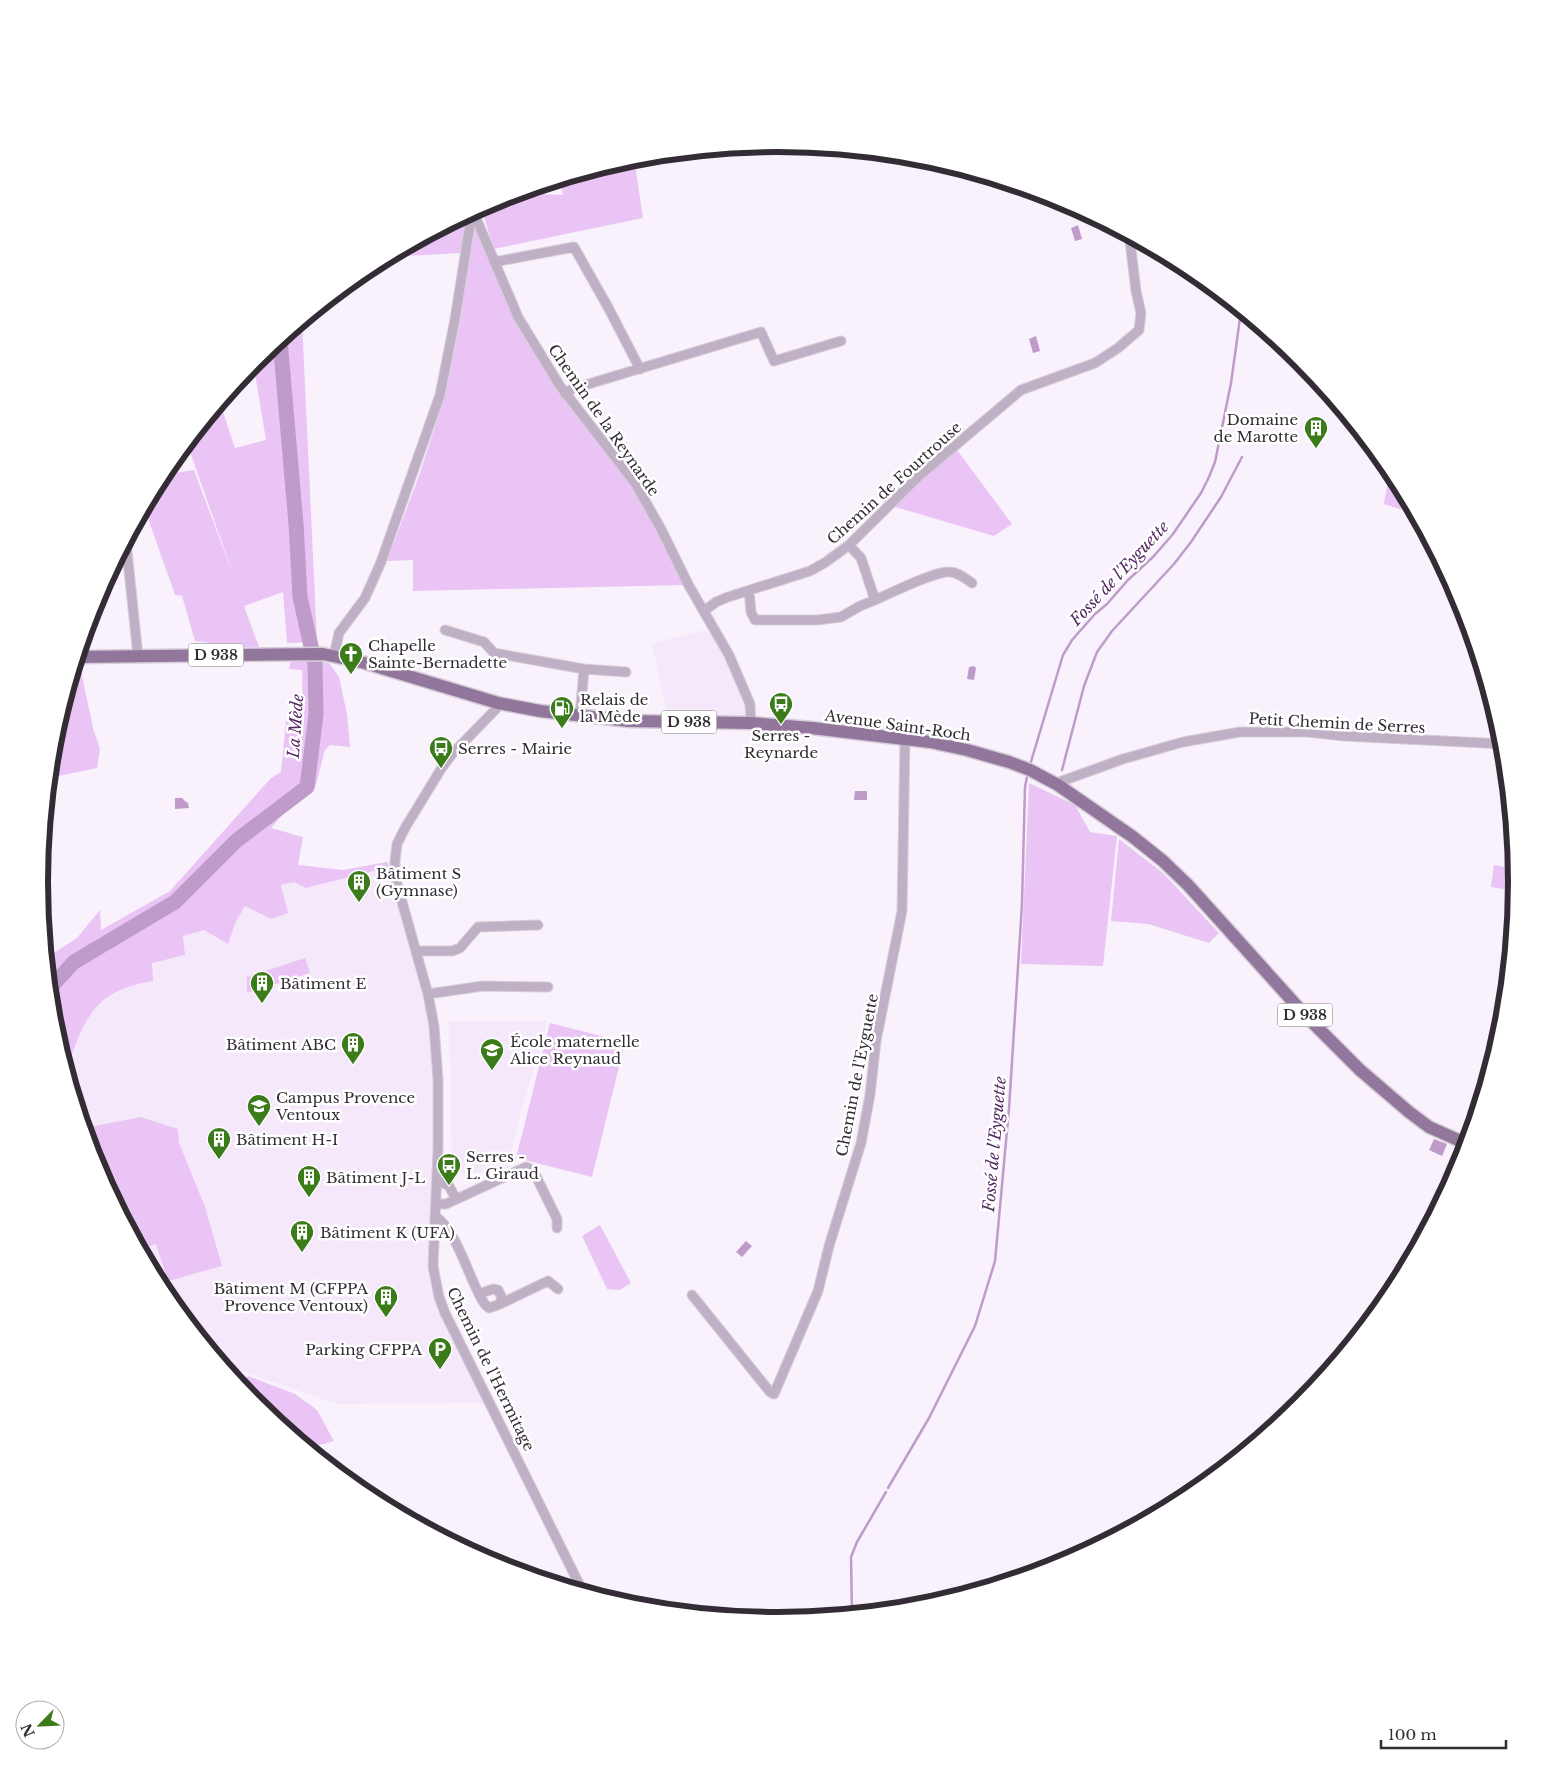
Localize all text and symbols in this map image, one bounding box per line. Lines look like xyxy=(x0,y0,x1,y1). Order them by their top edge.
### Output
street label: Chemin de la Reynarde xyxy=(544,340,664,500)
place label: Domaine de Marotte xyxy=(1214,410,1298,446)
building icon: Domaine de Marotte xyxy=(1303,415,1329,449)
street label: Chemin de Fourtrouse xyxy=(823,418,965,548)
water label: Fossé de l'Eyguette xyxy=(1065,516,1173,630)
place label: Chapelle Sainte-Bernadette xyxy=(368,636,507,672)
church icon: Chapelle Sainte-Bernadette xyxy=(338,641,364,675)
road number: D 938 xyxy=(188,644,244,666)
place label: Relais de la Mède xyxy=(580,690,648,726)
bus stop icon: Serres - Reynarde xyxy=(768,691,794,725)
water label: La Mède xyxy=(283,693,307,760)
fuel station icon: Relais de la Mède xyxy=(549,695,575,729)
street label: Avenue Saint-Roch xyxy=(823,705,972,745)
street label: Petit Chemin de Serres xyxy=(1248,709,1426,737)
road number: D 938 xyxy=(662,710,716,734)
place label: Serres - Reynarde xyxy=(744,726,818,762)
bus stop icon: Serres - Mairie xyxy=(428,735,454,769)
place label: Serres - Mairie xyxy=(458,739,572,758)
place label: Bâtiment S (Gymnase) xyxy=(376,864,461,900)
building icon: Bâtiment S (Gymnase) xyxy=(346,869,372,903)
building icon: Bâtiment E xyxy=(249,970,275,1004)
place label: Bâtiment E xyxy=(280,974,367,993)
street label: Chemin de l'Eyguette xyxy=(832,992,882,1158)
road number: D 938 xyxy=(1278,1004,1332,1026)
building icon: Bâtiment ABC xyxy=(340,1031,366,1065)
place label: École maternelle Alice Reynaud xyxy=(509,1032,640,1068)
place label: Bâtiment ABC xyxy=(226,1035,336,1054)
school or university icon: École maternelle Alice Reynaud xyxy=(479,1037,505,1071)
water label: Fossé de l'Eyguette xyxy=(978,1075,1010,1214)
place label: Campus Provence Ventoux xyxy=(275,1088,415,1124)
school or university icon: Campus Provence Ventoux xyxy=(246,1093,272,1127)
building icon: Bâtiment H-I xyxy=(206,1126,232,1160)
place label: Bâtiment H-I xyxy=(236,1130,338,1149)
place label: Serres - L. Giraud xyxy=(466,1147,539,1183)
bus stop icon: Serres - L. Giraud xyxy=(436,1152,462,1186)
building icon: Bâtiment J-L xyxy=(296,1164,322,1198)
place label: Bâtiment J-L xyxy=(326,1168,425,1187)
building icon: Bâtiment K (UFA) xyxy=(289,1219,315,1253)
place label: Bâtiment K (UFA) xyxy=(320,1223,455,1242)
place label: Bâtiment M (CFPPA Provence Ventoux) xyxy=(214,1279,368,1315)
building icon: Bâtiment M (CFPPA Provence Ventoux) xyxy=(373,1284,399,1318)
street label: Chemin de l'Hermitage xyxy=(443,1284,539,1454)
parking icon: Parking CFPPA xyxy=(427,1336,453,1370)
place label: Parking CFPPA xyxy=(305,1340,422,1359)
north arrow xyxy=(15,1700,65,1750)
scale bar xyxy=(1381,1718,1506,1750)
text: N xyxy=(17,1721,39,1740)
text: 100 m xyxy=(1388,1725,1437,1744)

